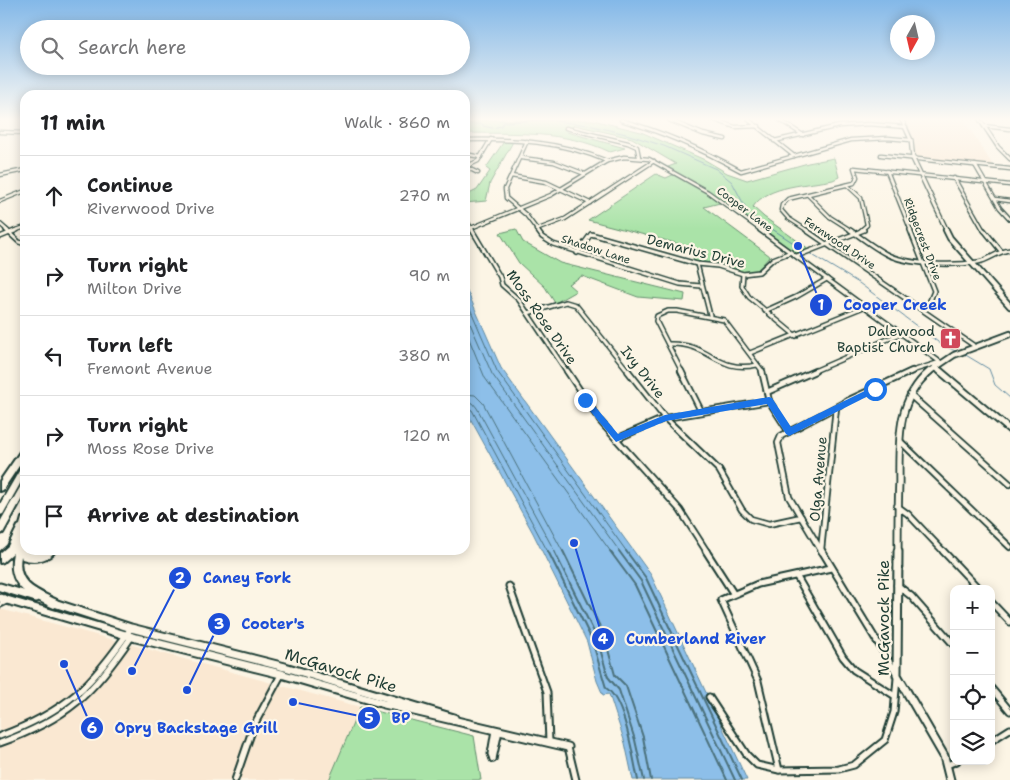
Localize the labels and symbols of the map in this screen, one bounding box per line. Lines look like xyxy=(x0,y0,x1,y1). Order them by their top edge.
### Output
north arrow xyxy=(890,15,935,60)
street label: Cooper Lane xyxy=(714,183,776,235)
street label: Ridgecrest Drive xyxy=(900,196,945,282)
street label: Fernwood Drive xyxy=(801,214,879,273)
street label: Demarius Drive xyxy=(645,230,747,272)
street label: Shadow Lane xyxy=(559,231,632,268)
street label: Moss Rose Drive xyxy=(503,266,581,368)
callout: Cooper Creek xyxy=(808,290,957,320)
text: 1 xyxy=(818,295,825,315)
text: Cooper Creek xyxy=(843,295,947,315)
place label: Dalewood Baptist Church xyxy=(837,322,935,356)
church icon: Dalewood Baptist Church xyxy=(939,327,963,351)
street label: Ivy Drive xyxy=(617,342,669,402)
route start xyxy=(864,378,887,401)
route end xyxy=(574,389,597,412)
street label: Olga Avenue xyxy=(805,435,831,522)
street label: McGavock Pike xyxy=(873,560,894,676)
callout: Caney Fork xyxy=(168,563,301,593)
text: 2 xyxy=(175,568,186,588)
text: Caney Fork xyxy=(203,568,291,588)
callout: Cooter's xyxy=(207,609,315,639)
text: 3 xyxy=(214,614,224,634)
text: Cooter's xyxy=(241,614,305,634)
callout: Cumberland River xyxy=(591,624,776,654)
text: 4 xyxy=(598,629,609,649)
text: Cumberland River xyxy=(626,629,766,649)
street label: McGavock Pike xyxy=(282,643,399,698)
callout: BP xyxy=(357,703,421,733)
text: 5 xyxy=(364,708,374,728)
text: BP xyxy=(392,708,410,728)
callout: Opry Backstage Grill xyxy=(79,713,288,743)
text: 6 xyxy=(87,718,97,738)
text: Opry Backstage Grill xyxy=(114,718,278,738)

